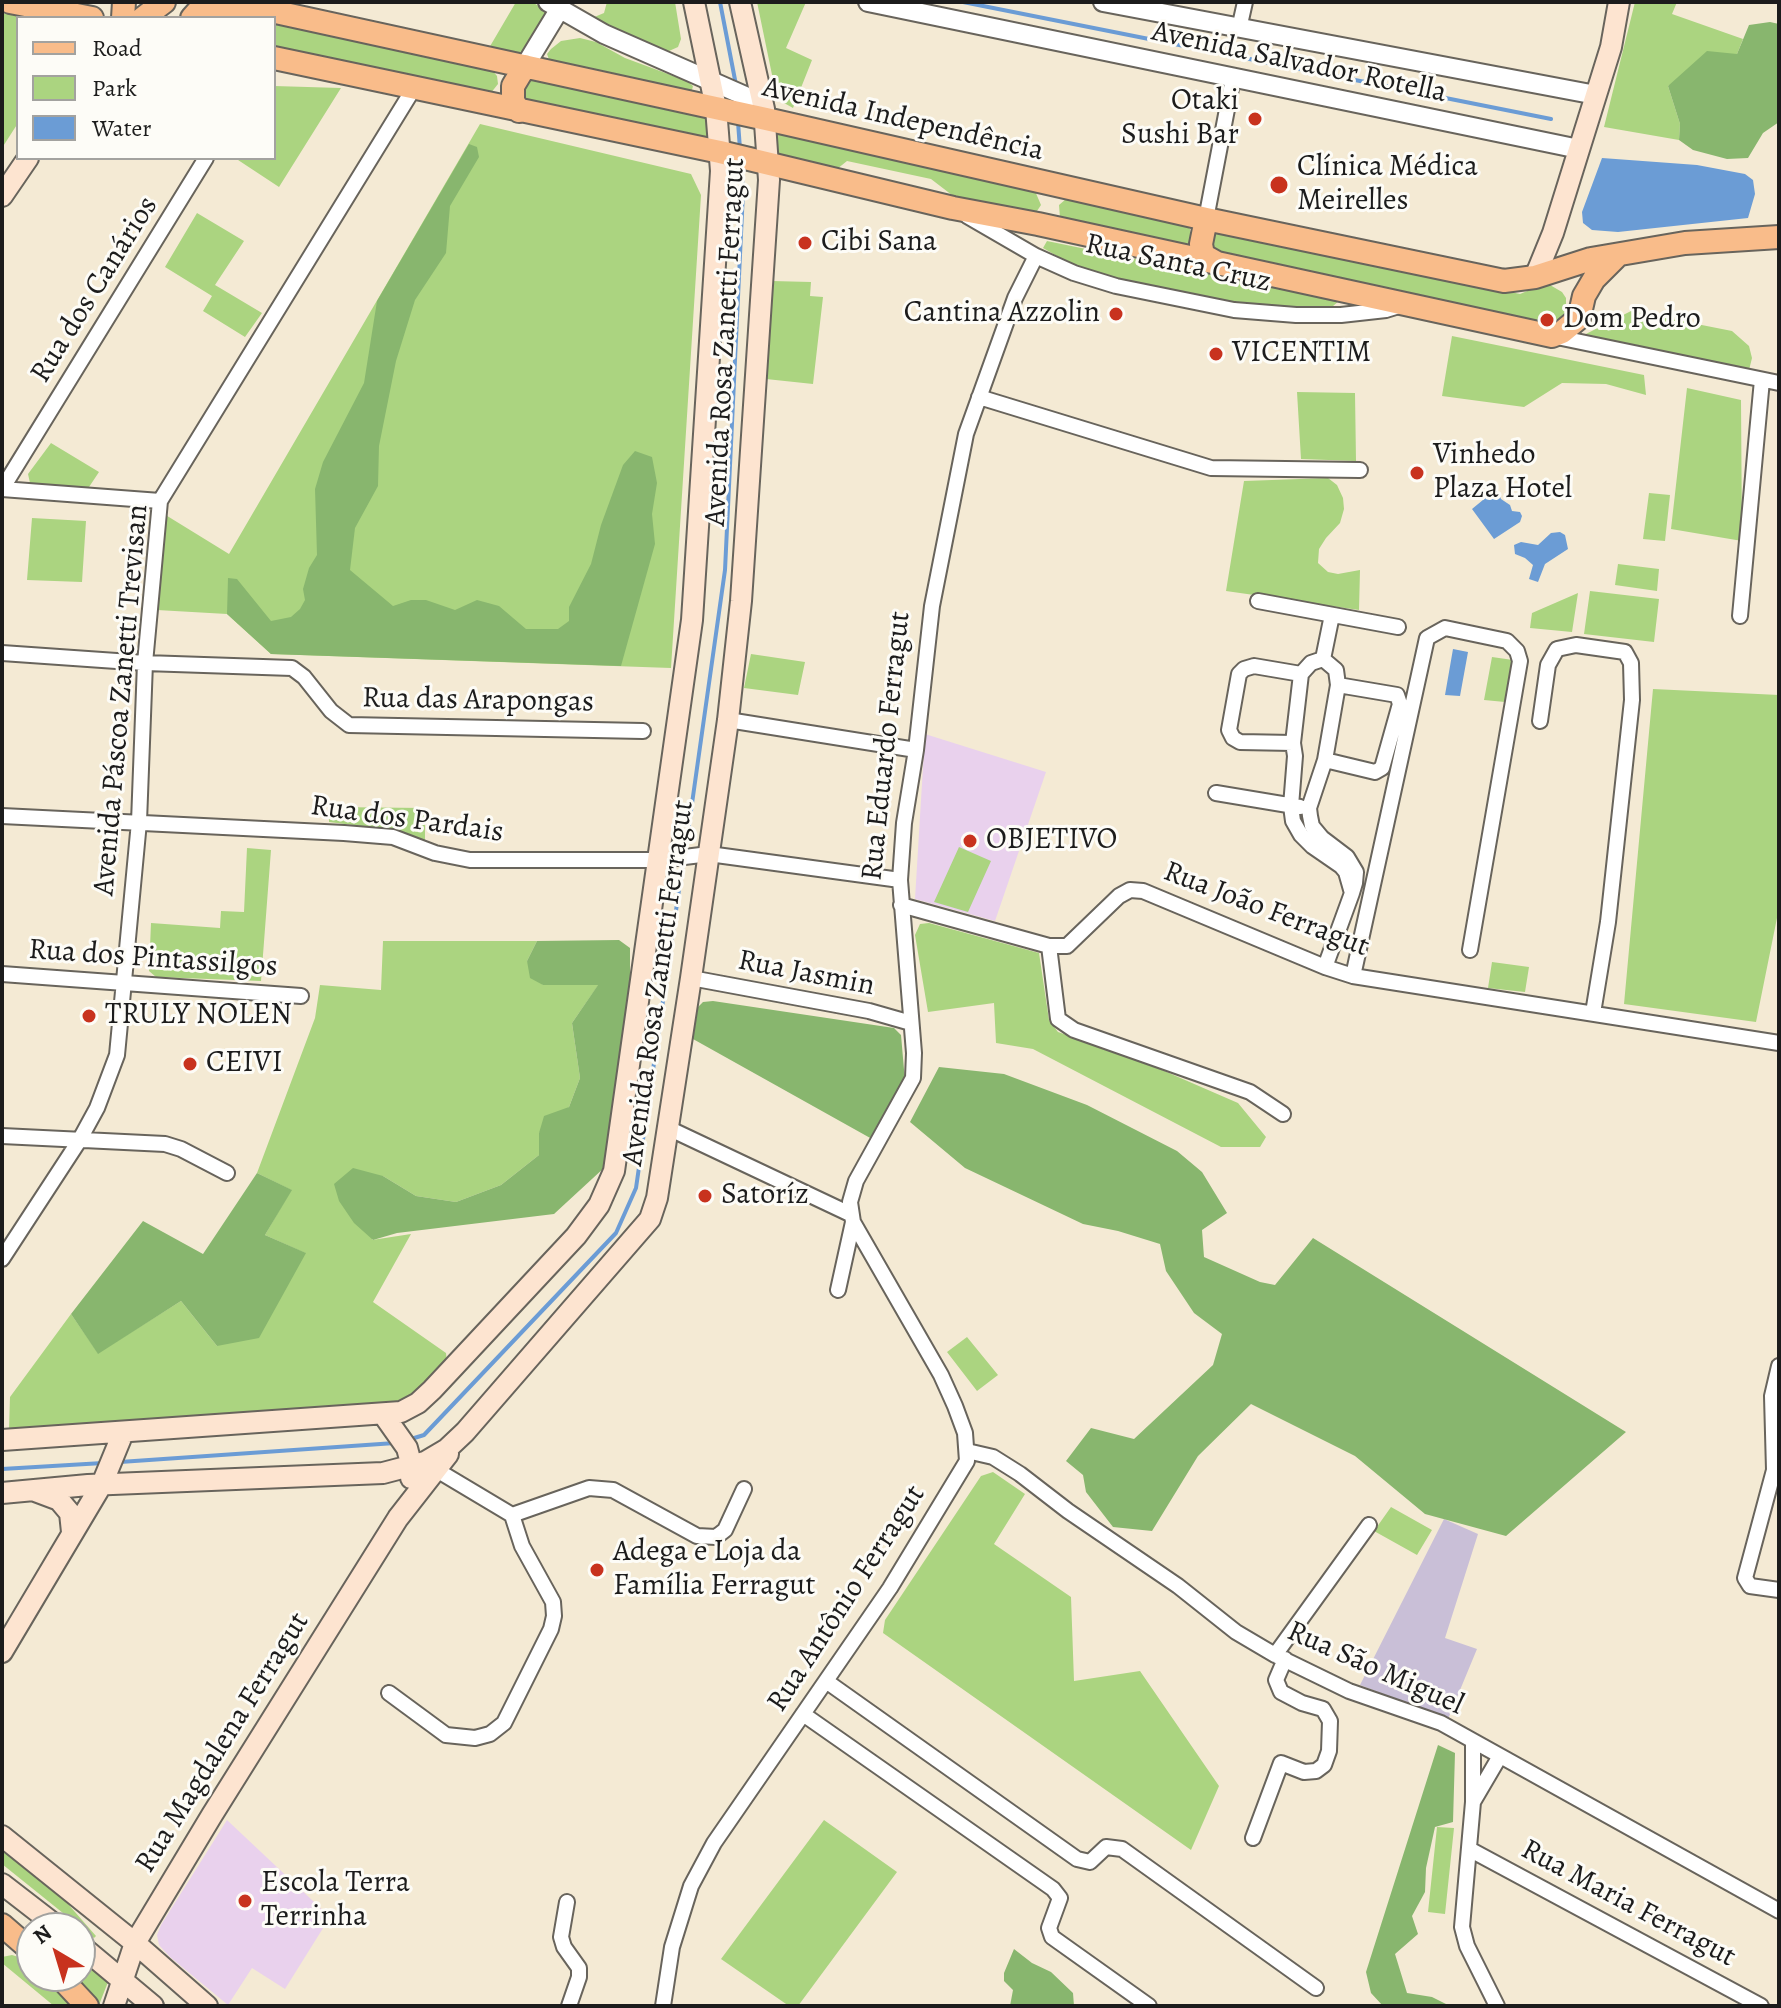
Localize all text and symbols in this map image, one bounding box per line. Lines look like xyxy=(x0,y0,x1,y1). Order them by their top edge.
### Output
street label: Avenida Salvador Rotella xyxy=(1148,14,1450,112)
legend xyxy=(16,16,276,160)
text: Road xyxy=(92,32,142,64)
street label: Avenida Independência xyxy=(759,70,1047,170)
text: Park xyxy=(92,72,137,104)
place label: Otaki Sushi Bar xyxy=(1121,84,1239,154)
marker: Otaki Sushi Bar xyxy=(1246,110,1264,128)
text: Water xyxy=(92,112,152,144)
place label: Clínica Médica Meirelles xyxy=(1297,150,1478,220)
street label: Avenida Rosa Zanetti Ferragut xyxy=(698,157,754,527)
marker: Clínica Médica Meirelles xyxy=(1268,174,1290,196)
street label: Rua dos Canários xyxy=(23,190,167,390)
place label: Cibi Sana xyxy=(821,225,937,261)
street label: Rua Santa Cruz xyxy=(1082,227,1274,301)
marker: Cibi Sana xyxy=(796,234,814,252)
place label: Cantina Azzolin xyxy=(904,296,1100,332)
place label: Dom Pedro xyxy=(1563,302,1701,338)
marker: Cantina Azzolin xyxy=(1107,305,1125,323)
marker: Dom Pedro xyxy=(1538,311,1556,329)
place label: VICENTIM xyxy=(1232,336,1371,372)
marker: VICENTIM xyxy=(1207,345,1225,363)
place label: Vinhedo Plaza Hotel xyxy=(1433,438,1572,508)
marker: Vinhedo Plaza Hotel xyxy=(1408,464,1426,482)
street label: Avenida Páscoa Zanetti Trevisan xyxy=(87,503,157,897)
street label: Rua Eduardo Ferragut xyxy=(855,610,919,882)
street label: Rua das Arapongas xyxy=(362,681,594,721)
street label: Rua dos Pardais xyxy=(308,789,506,851)
street label: Avenida Rosa Zanetti Ferragut xyxy=(616,798,702,1168)
place label: OBJETIVO xyxy=(986,823,1117,859)
marker: OBJETIVO xyxy=(961,832,979,850)
street label: Rua João Ferragut xyxy=(1158,854,1374,966)
street label: Rua dos Pintassilgos xyxy=(27,932,279,986)
street label: Rua Jasmin xyxy=(735,943,877,1005)
place label: TRULY NOLEN xyxy=(105,998,292,1034)
marker: TRULY NOLEN xyxy=(80,1007,98,1025)
place label: CEIVI xyxy=(206,1046,282,1082)
marker: CEIVI xyxy=(181,1055,199,1073)
place label: Satoríz xyxy=(721,1178,809,1214)
marker: Satoríz xyxy=(696,1187,714,1205)
street label: Rua Antônio Ferragut xyxy=(760,1479,934,1719)
place label: Adega e Loja da Família Ferragut xyxy=(613,1535,815,1606)
marker: Adega e Loja da Família Ferragut xyxy=(588,1561,606,1579)
street label: Rua Magdalena Ferragut xyxy=(128,1606,318,1880)
street label: Rua São Miguel xyxy=(1281,1614,1469,1724)
street label: Rua Maria Ferragut xyxy=(1515,1832,1741,1976)
place label: Escola Terra Terrinha xyxy=(261,1866,410,1936)
marker: Escola Terra Terrinha xyxy=(236,1892,254,1910)
north arrow xyxy=(16,1912,96,1992)
text: N xyxy=(27,1918,58,1951)

